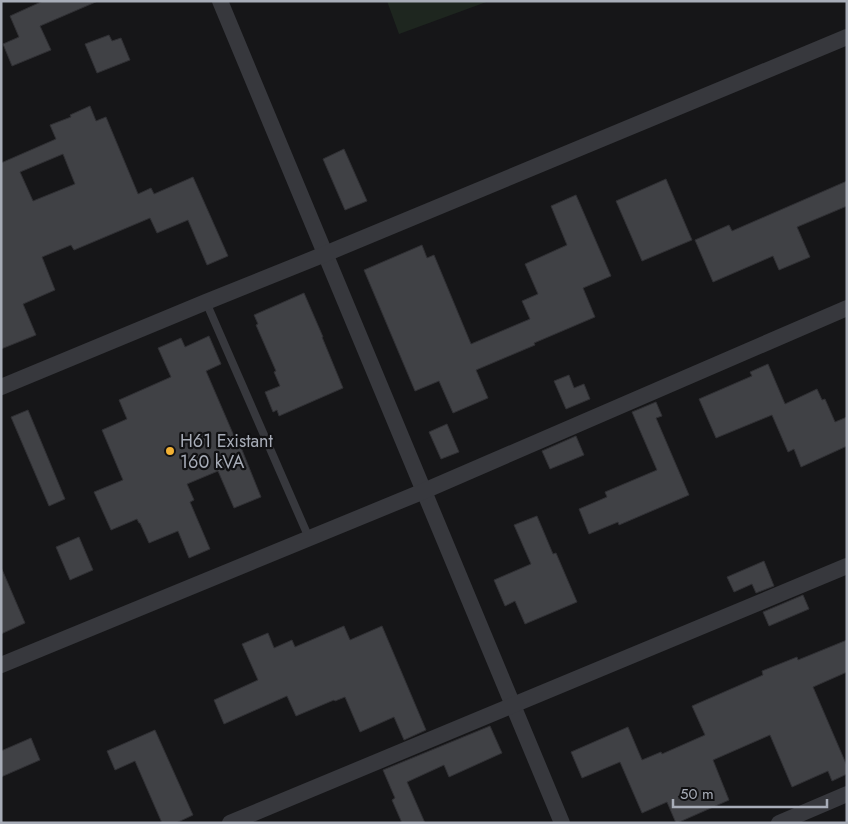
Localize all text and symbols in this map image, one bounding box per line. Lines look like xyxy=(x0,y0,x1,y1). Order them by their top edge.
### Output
place label: H61 Existant 160 kVA xyxy=(180,428,274,475)
marker: H61 Existant 160 kVA xyxy=(164,445,176,457)
scale bar xyxy=(673,776,827,808)
text: 50 m xyxy=(680,783,714,805)

